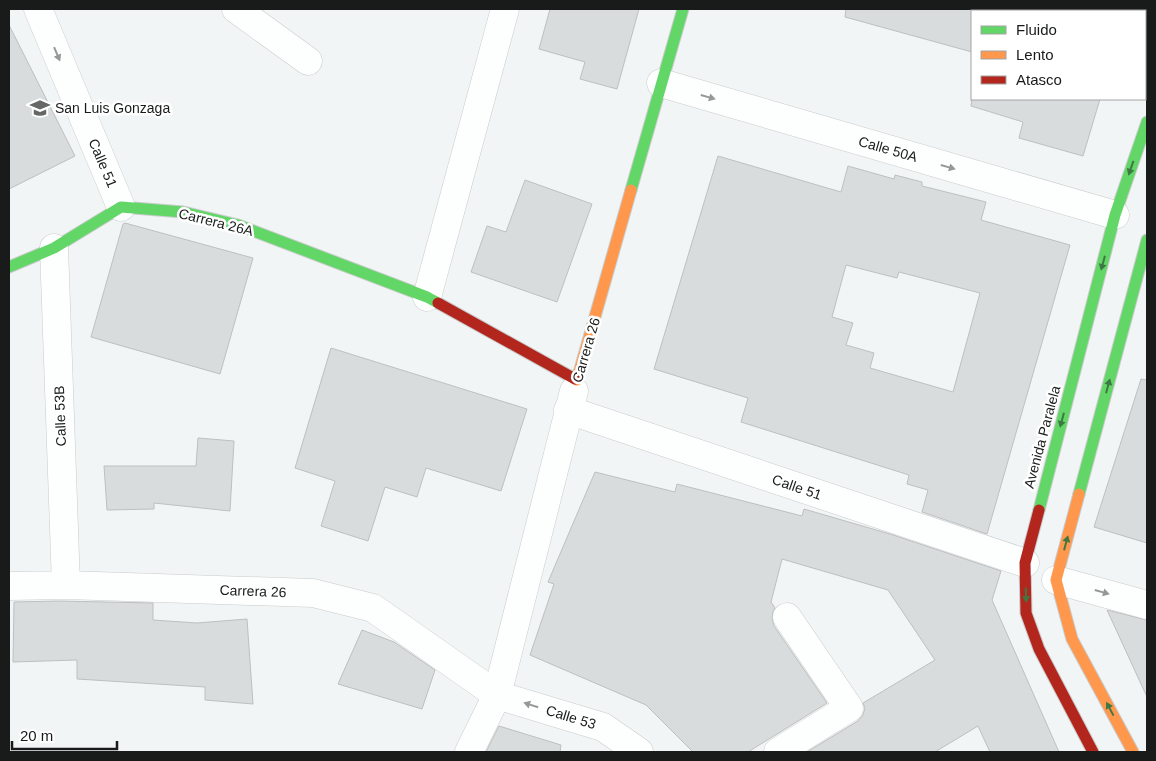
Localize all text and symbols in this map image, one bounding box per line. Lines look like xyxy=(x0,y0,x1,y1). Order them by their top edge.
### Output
legend xyxy=(971,10,1146,100)
text: Fluido xyxy=(1016,21,1057,38)
text: Lento xyxy=(1016,46,1054,63)
one-way arrow xyxy=(53,47,61,61)
text: Atasco xyxy=(1016,71,1062,88)
one-way arrow xyxy=(701,93,716,101)
school or university icon: San Luis Gonzaga xyxy=(29,97,51,119)
place label: San Luis Gonzaga xyxy=(55,100,170,116)
street label: Calle 50A xyxy=(857,133,920,165)
street label: Calle 51 xyxy=(86,136,120,190)
one-way arrow xyxy=(1127,160,1135,175)
one-way arrow xyxy=(941,163,956,171)
street label: Carrera 26A xyxy=(177,205,256,239)
one-way arrow xyxy=(1099,255,1107,270)
street label: Carrera 26 xyxy=(569,315,603,384)
one-way arrow xyxy=(1104,378,1112,393)
street label: Avenida Paralela xyxy=(1021,384,1063,490)
street label: Calle 53B xyxy=(51,385,69,447)
one-way arrow xyxy=(1058,412,1066,427)
street label: Calle 51 xyxy=(770,471,824,503)
one-way arrow xyxy=(1062,535,1070,550)
street label: Carrera 26 xyxy=(219,582,287,600)
one-way arrow xyxy=(1022,587,1030,603)
one-way arrow xyxy=(1094,589,1109,597)
one-way arrow xyxy=(524,701,539,708)
street label: Calle 53 xyxy=(544,702,598,732)
one-way arrow xyxy=(1106,702,1114,717)
scale bar xyxy=(12,718,118,750)
text: 20 m xyxy=(20,727,53,744)

